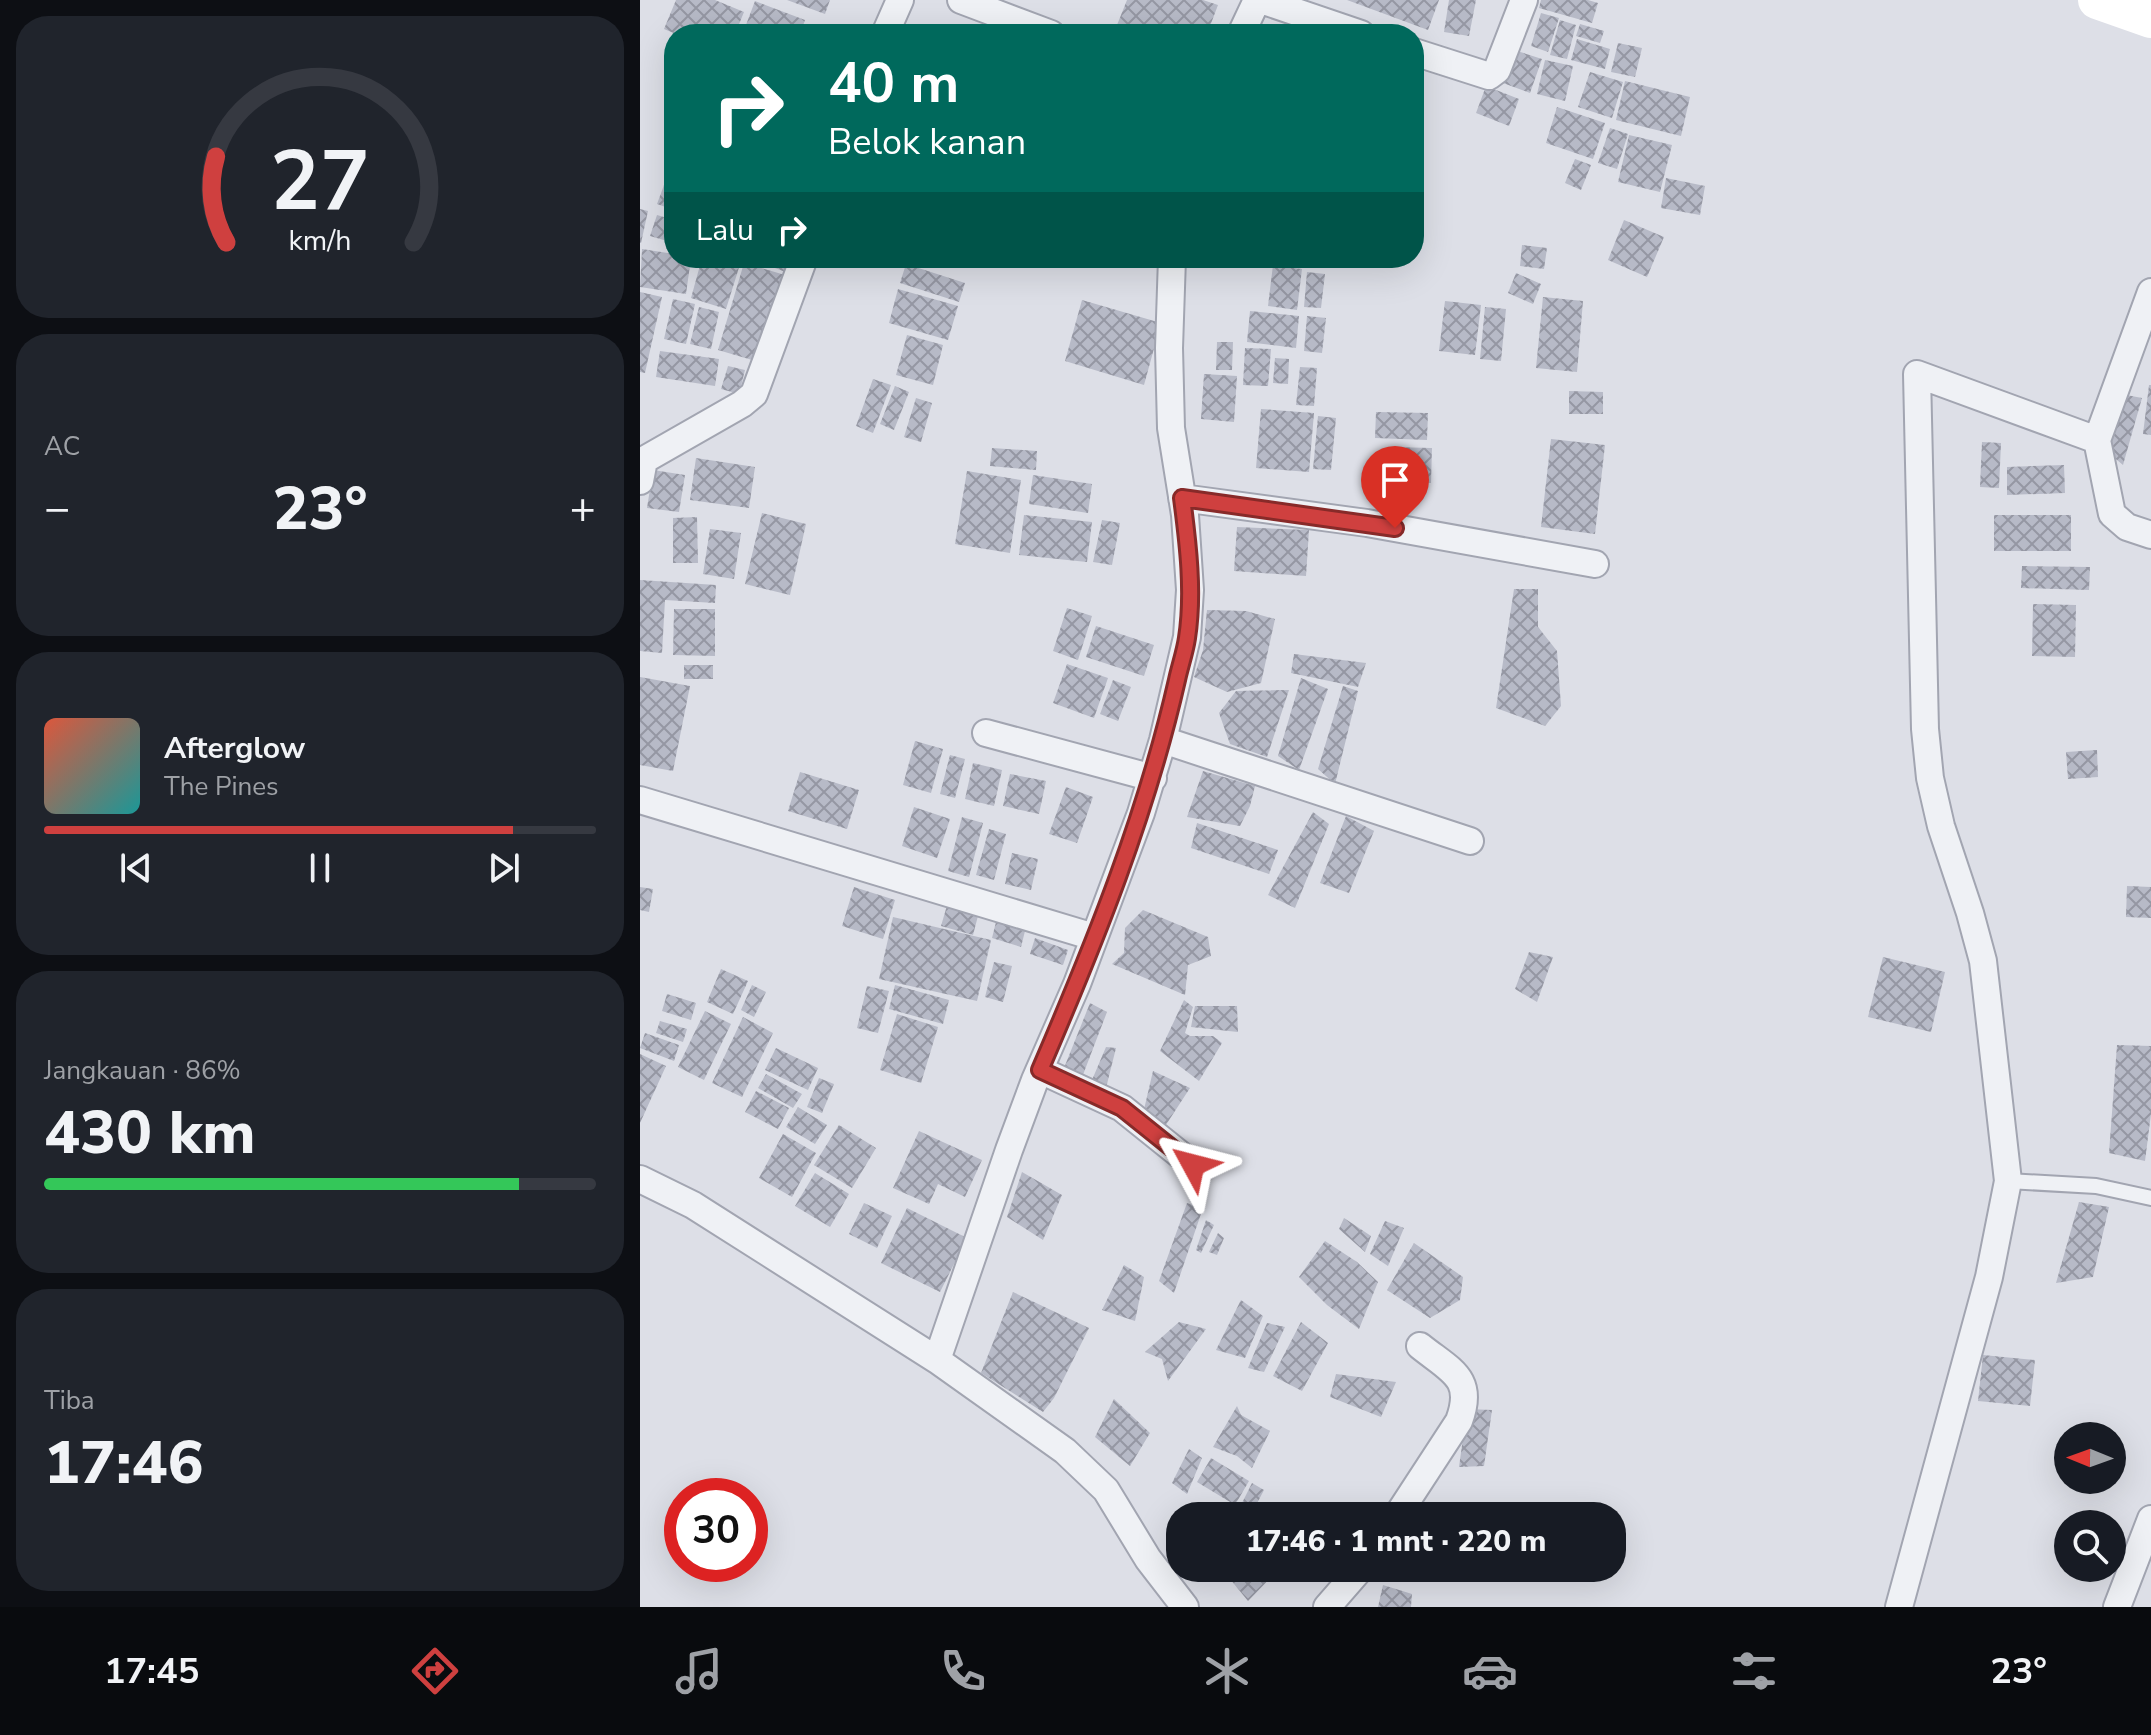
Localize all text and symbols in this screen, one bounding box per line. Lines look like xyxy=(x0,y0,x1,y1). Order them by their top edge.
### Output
text: 40 m xyxy=(828,45,959,122)
icon: right xyxy=(696,56,800,160)
text: Belok kanan xyxy=(828,118,1026,167)
text: 27 xyxy=(270,125,370,238)
icon: right xyxy=(770,208,814,252)
text: Lalu xyxy=(696,210,754,251)
text: km/h xyxy=(289,221,351,260)
text: AC xyxy=(44,429,80,464)
pin xyxy=(1361,446,1429,528)
icon: arrive xyxy=(1373,458,1417,502)
text: 23° xyxy=(272,468,368,550)
text: − xyxy=(44,479,70,539)
text: + xyxy=(570,479,596,539)
text: Afterglow xyxy=(164,728,305,769)
text: The Pines xyxy=(164,769,279,804)
icon: previous xyxy=(114,846,158,890)
icon: pause xyxy=(298,846,342,890)
icon: next xyxy=(482,846,526,890)
text: Jangkauan · 86% xyxy=(44,1053,241,1088)
text: 430 km xyxy=(44,1092,256,1174)
position arrow xyxy=(1151,1123,1235,1207)
text: Tiba xyxy=(44,1383,95,1418)
text: 17:46 xyxy=(44,1422,204,1504)
north arrow xyxy=(2054,1422,2126,1494)
map controls xyxy=(2054,1422,2126,1582)
speed limit sign: 30 xyxy=(664,1478,768,1582)
button: search xyxy=(2054,1510,2126,1582)
text: 17:46 · 1 mnt · 220 m xyxy=(1246,1521,1546,1562)
icon: directions xyxy=(407,1643,463,1699)
icon: music xyxy=(671,1643,727,1699)
icon: phone xyxy=(935,1643,991,1699)
icon: climate xyxy=(1199,1643,1255,1699)
icon: car xyxy=(1462,1643,1518,1699)
icon: filters xyxy=(1726,1643,1782,1699)
text: 17:45 xyxy=(104,1647,199,1696)
text: 23° xyxy=(1990,1647,2047,1696)

